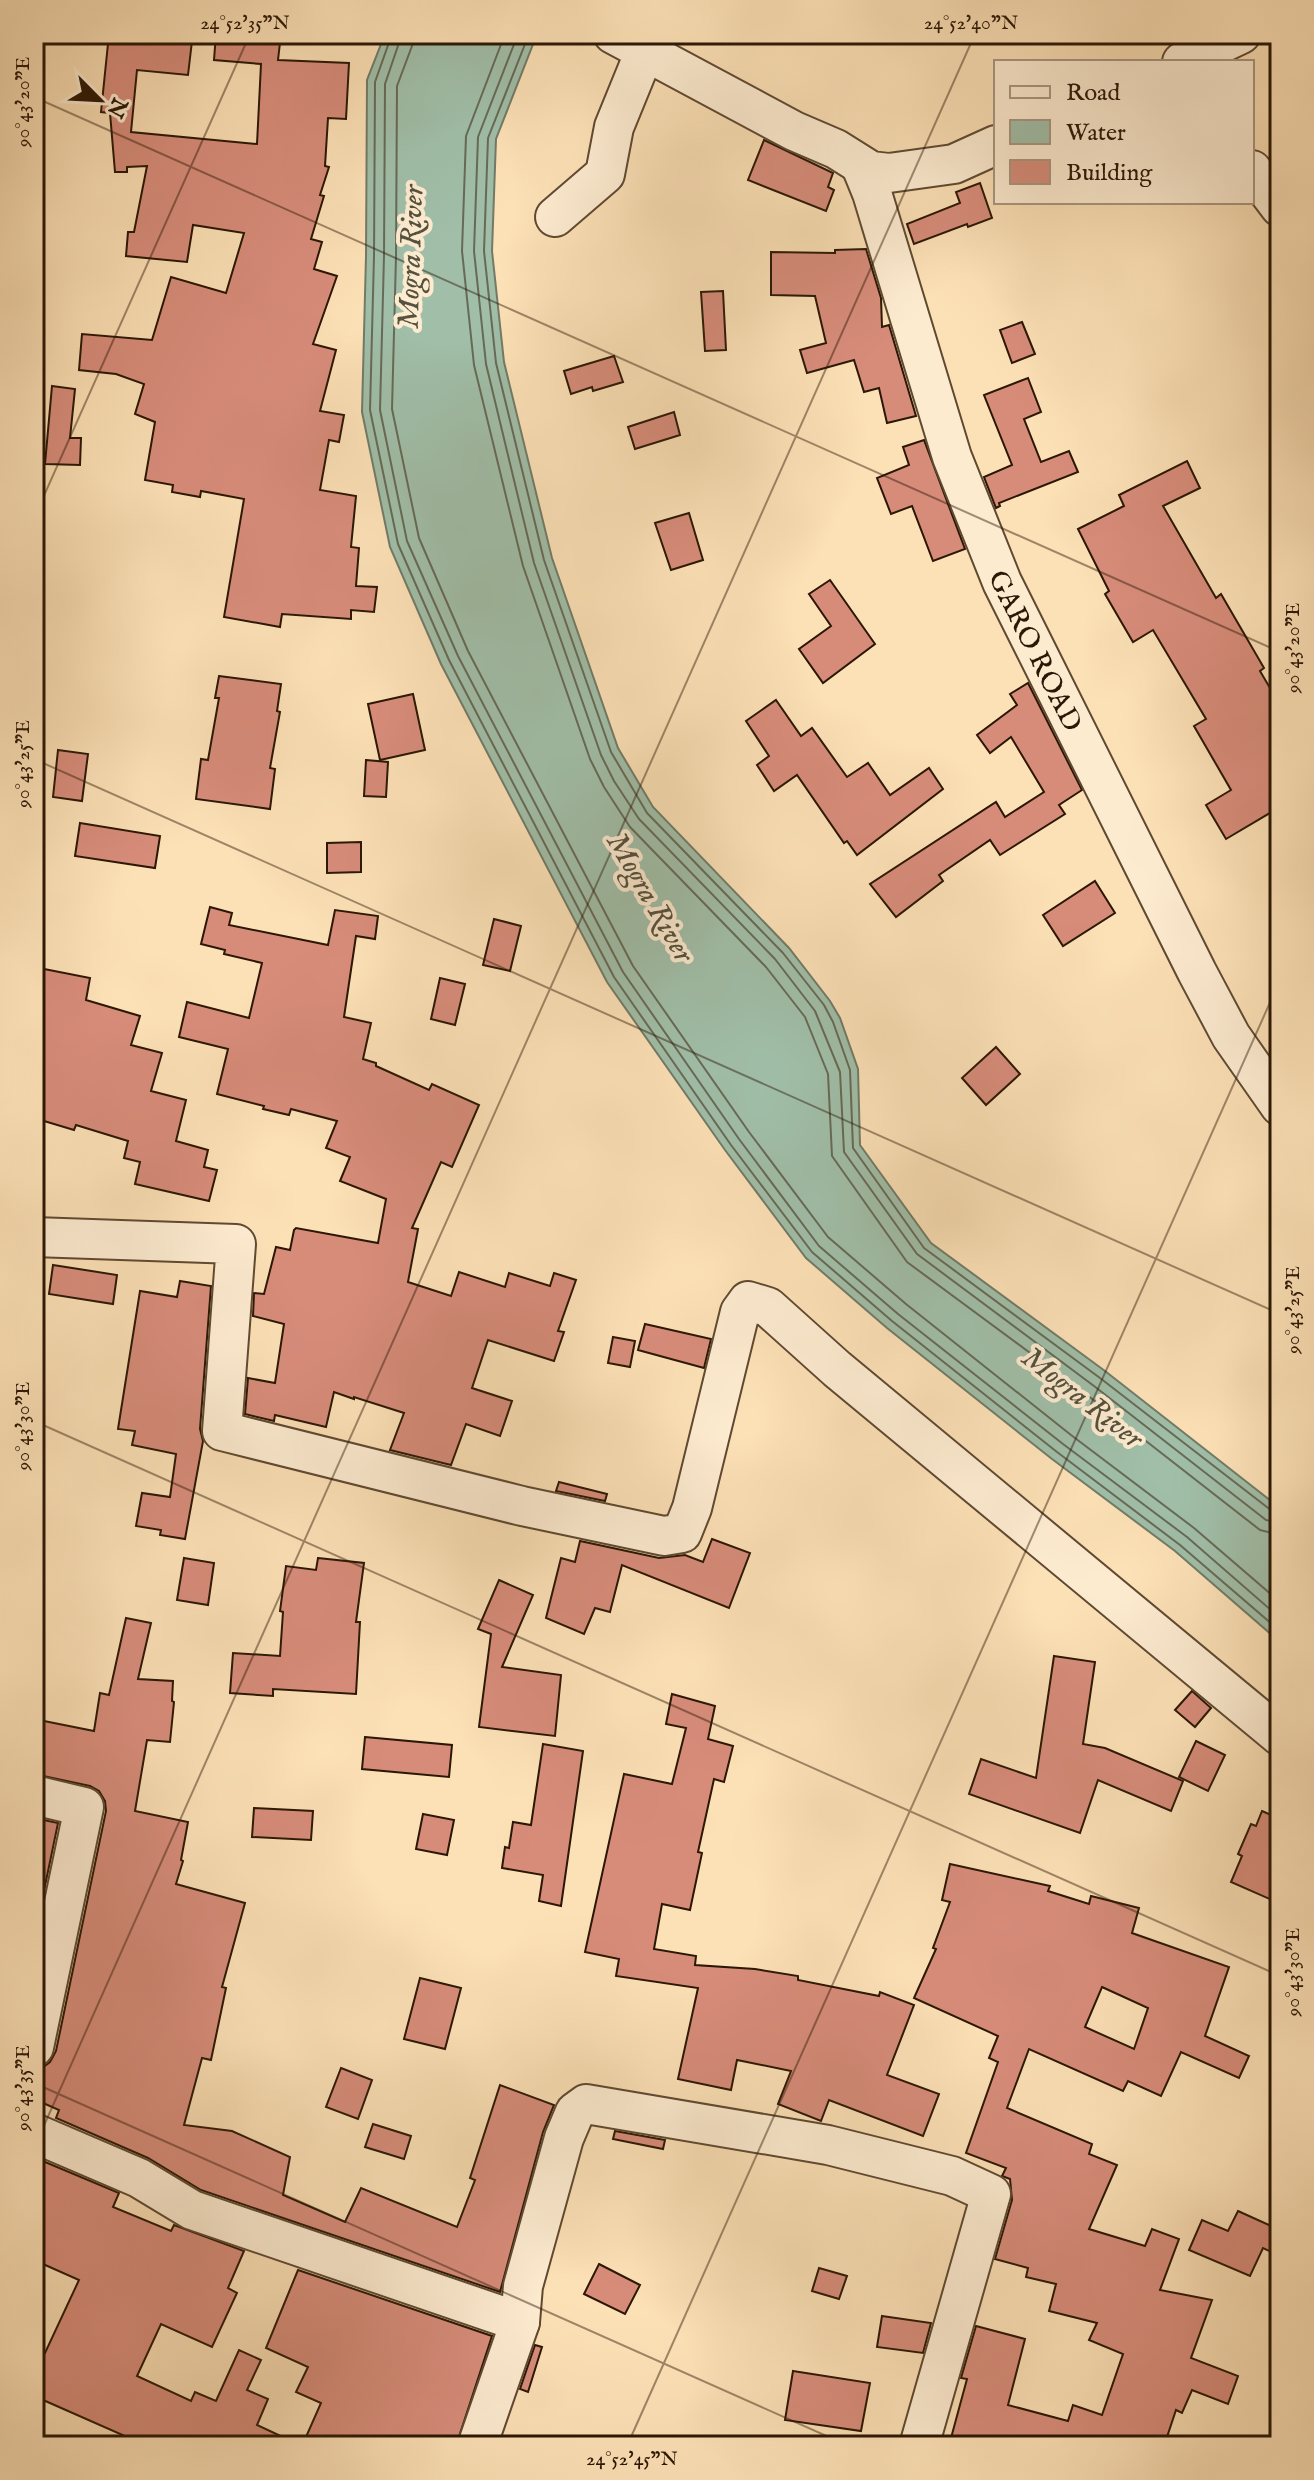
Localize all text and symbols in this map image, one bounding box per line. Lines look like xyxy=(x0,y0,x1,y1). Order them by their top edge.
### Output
text: 24°52'35"N xyxy=(200,11,290,36)
text: 24°52'40"N xyxy=(924,11,1018,36)
text: 90°43'20"E xyxy=(11,57,36,148)
north arrow xyxy=(60,60,140,140)
legend xyxy=(994,60,1254,204)
text: Road xyxy=(1066,78,1120,109)
text: N xyxy=(100,92,134,122)
text: Water xyxy=(1066,118,1126,149)
text: Building xyxy=(1066,158,1153,189)
water label: Mogra River xyxy=(390,183,434,330)
street label: GARO ROAD xyxy=(979,566,1089,738)
text: 90°43'20"E xyxy=(1281,603,1306,694)
text: 90°43'25"E xyxy=(11,720,36,809)
water label: Mogra River xyxy=(597,826,703,971)
text: 90°43'25"E xyxy=(1281,1266,1306,1355)
water label: Mogra River xyxy=(1013,1339,1152,1459)
text: 90°43'30"E xyxy=(11,1381,36,1471)
text: 90°43'30"E xyxy=(1281,1927,1306,2017)
text: 90°43'35"E xyxy=(11,2045,36,2132)
text: 24°52'45"N xyxy=(586,2447,678,2472)

